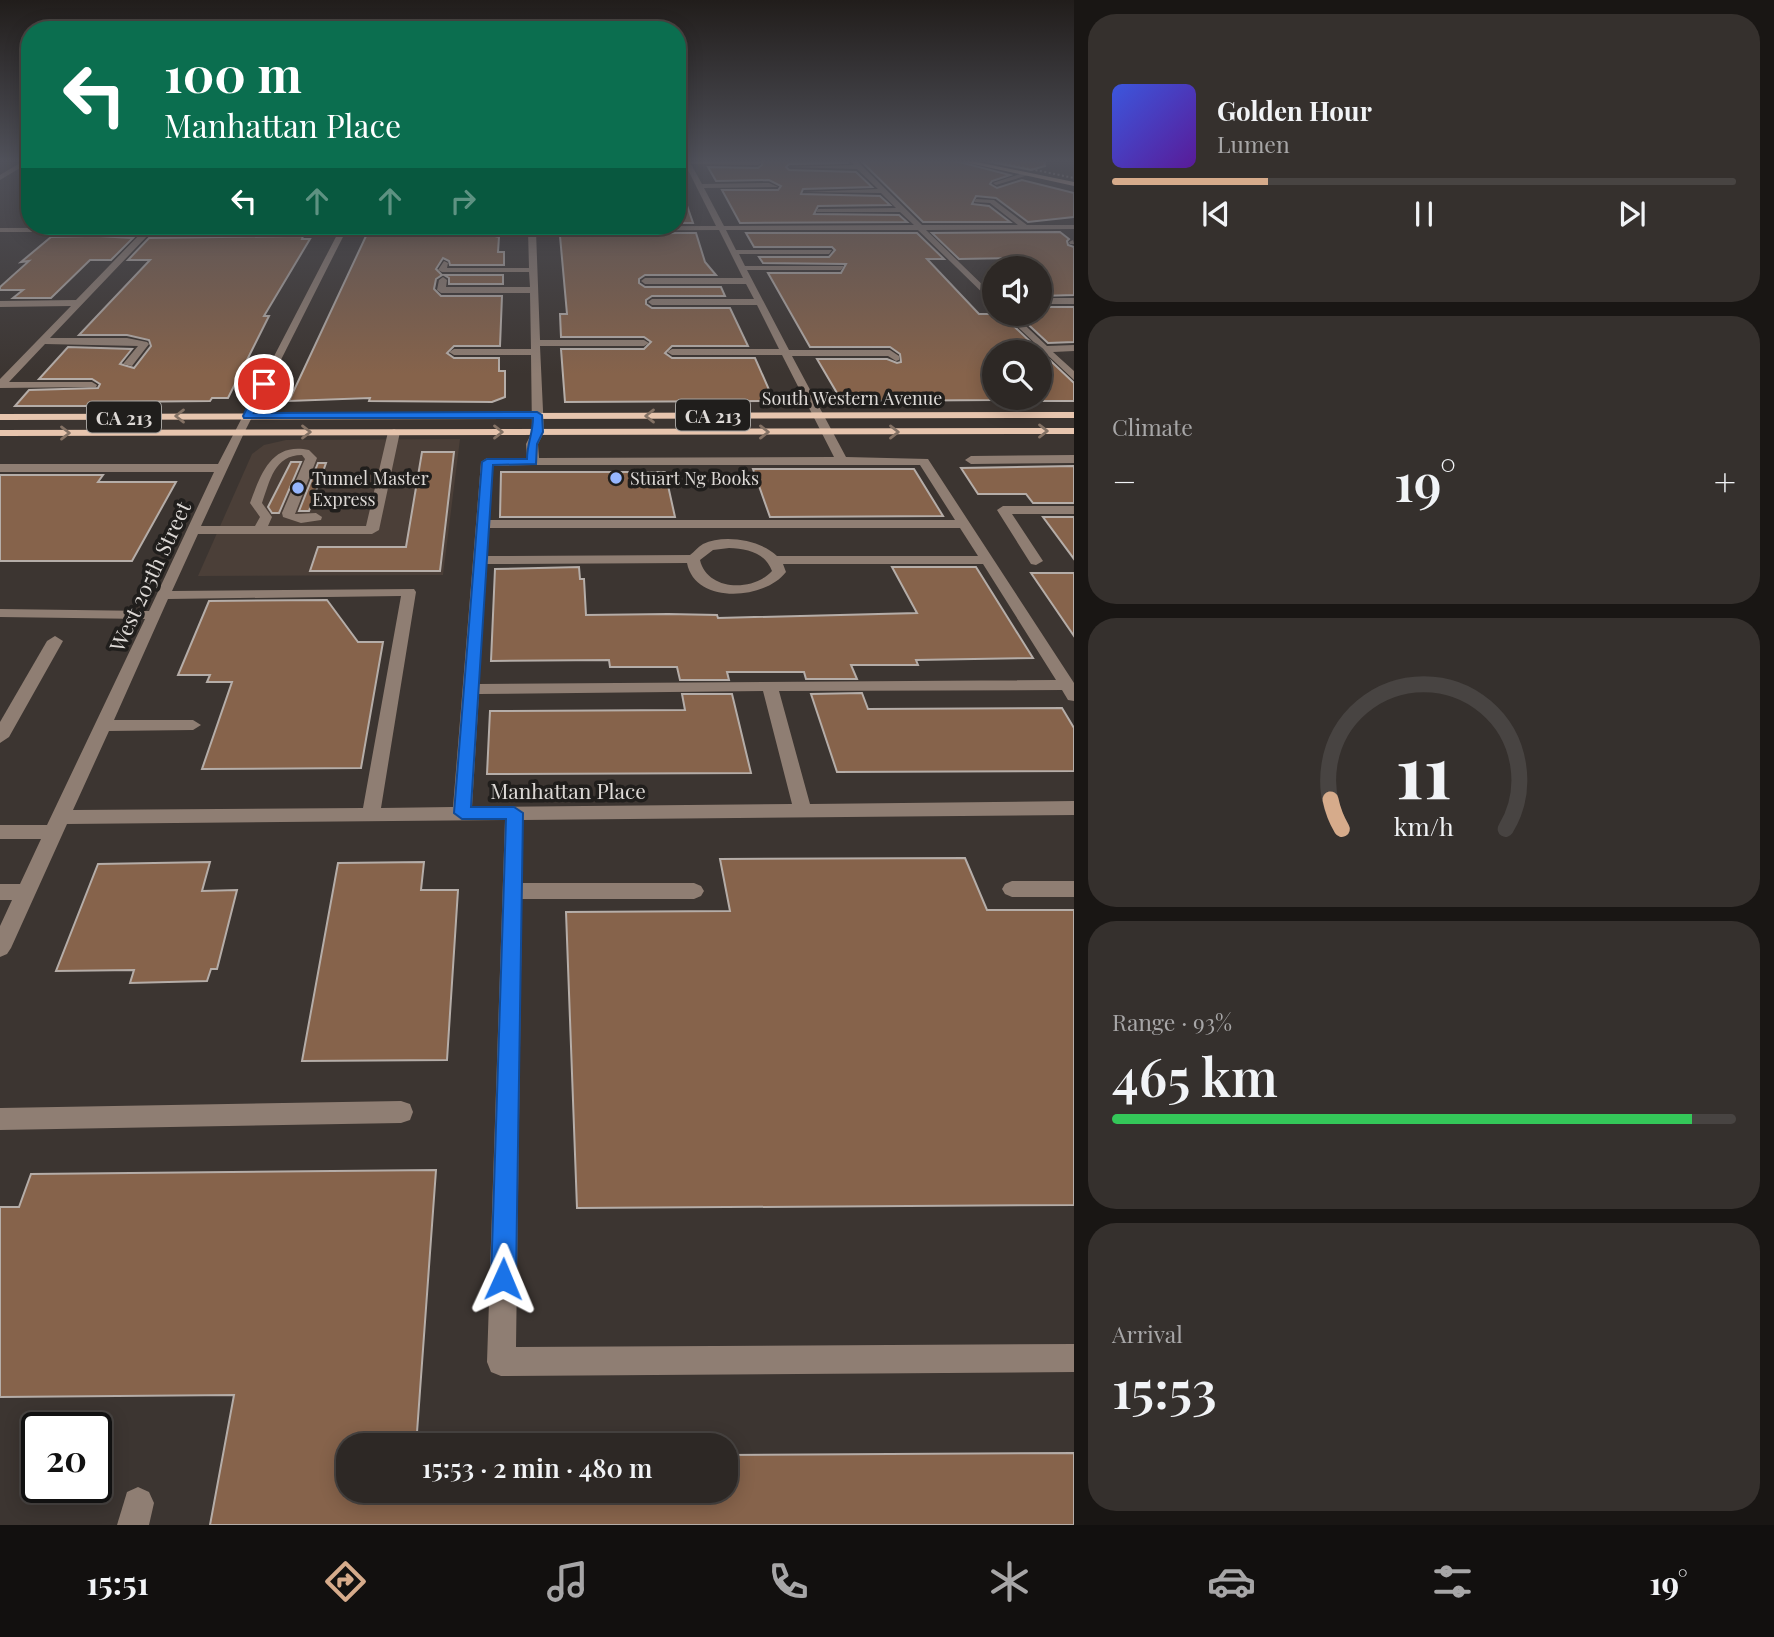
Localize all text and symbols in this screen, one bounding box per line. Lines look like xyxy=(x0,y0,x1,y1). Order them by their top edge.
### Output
text: 100 m xyxy=(164,40,302,105)
icon: left xyxy=(49,49,140,140)
text: Golden Hour xyxy=(1217,93,1372,128)
text: Manhattan Place xyxy=(164,103,401,146)
text: Lumen xyxy=(1217,128,1290,159)
icon: left xyxy=(225,182,263,220)
icon: ahead xyxy=(298,182,336,220)
icon: ahead xyxy=(371,182,409,220)
icon: right xyxy=(444,182,482,220)
icon: previous xyxy=(1197,195,1235,233)
icon: pause xyxy=(1405,195,1443,233)
icon: next xyxy=(1613,195,1651,233)
map controls xyxy=(982,256,1052,410)
button: sound xyxy=(982,256,1052,326)
button: search xyxy=(982,340,1052,410)
pin xyxy=(234,354,294,414)
icon: arrive xyxy=(245,365,283,403)
street label: South Western Avenue xyxy=(762,386,942,410)
road number: CA 213 xyxy=(676,400,750,430)
road number: CA 213 xyxy=(87,402,161,432)
one-way arrow xyxy=(174,408,184,424)
one-way arrow xyxy=(644,408,655,423)
text: Climate xyxy=(1112,411,1193,442)
one-way arrow xyxy=(1038,423,1049,439)
one-way arrow xyxy=(494,424,504,440)
one-way arrow xyxy=(759,424,770,440)
one-way arrow xyxy=(889,424,900,440)
one-way arrow xyxy=(61,425,71,441)
one-way arrow xyxy=(301,425,312,440)
text: 19° xyxy=(1394,446,1456,515)
text: − xyxy=(1112,455,1137,506)
text: + xyxy=(1714,455,1736,506)
place label: Tunnel Master Express xyxy=(312,466,429,511)
place label: Stuart Ng Books xyxy=(630,466,759,490)
marker: Stuart Ng Books xyxy=(608,470,624,486)
marker: Tunnel Master Express xyxy=(290,480,306,496)
street label: West 205th Street xyxy=(102,496,196,657)
text: 11 xyxy=(1396,720,1452,817)
street label: Manhattan Place xyxy=(490,776,646,804)
text: km/h xyxy=(1394,808,1454,841)
text: Range · 93% xyxy=(1112,1006,1232,1037)
text: 465 km xyxy=(1112,1041,1278,1110)
position arrow xyxy=(466,1242,540,1316)
text: Arrival xyxy=(1112,1318,1183,1349)
text: 15:53 xyxy=(1112,1353,1217,1422)
speed limit sign: 20 xyxy=(21,1412,112,1503)
text: 15:53 · 2 min · 480 m xyxy=(422,1450,652,1485)
icon: directions xyxy=(321,1557,370,1606)
icon: music xyxy=(543,1557,592,1606)
icon: phone xyxy=(764,1557,813,1606)
icon: climate xyxy=(985,1557,1034,1606)
icon: car xyxy=(1207,1557,1256,1606)
icon: filters xyxy=(1428,1557,1477,1606)
text: 15:51 xyxy=(86,1560,149,1603)
text: 19° xyxy=(1649,1560,1688,1603)

